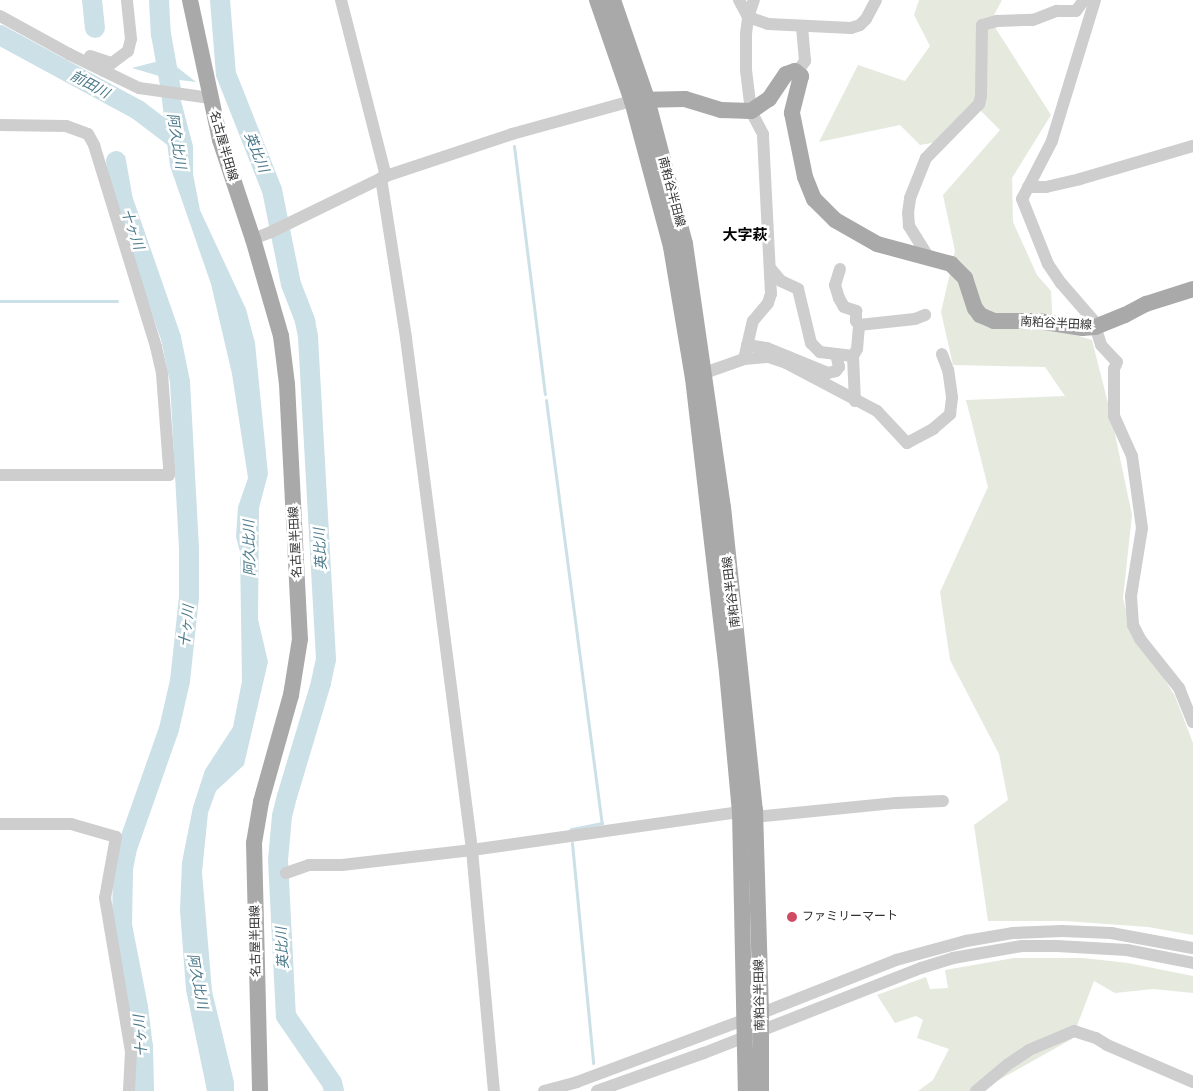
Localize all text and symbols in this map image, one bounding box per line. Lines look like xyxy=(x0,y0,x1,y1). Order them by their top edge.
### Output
water label: 前田川 xyxy=(68,67,112,101)
street label: 名古屋半田線 xyxy=(206,109,240,183)
water label: 阿久比川 xyxy=(164,112,190,170)
water label: 英比川 xyxy=(241,129,273,175)
street label: 南粕谷半田線 xyxy=(655,155,687,229)
water label: 十ヶ川 xyxy=(118,206,148,252)
district label: 大字萩 xyxy=(723,226,767,244)
street label: 南粕谷半田線 xyxy=(1020,315,1092,333)
street label: 名古屋半田線 xyxy=(287,506,305,578)
water label: 阿久比川 xyxy=(240,520,258,576)
water label: 英比川 xyxy=(311,528,329,570)
street label: 南粕谷半田線 xyxy=(720,555,744,629)
water label: 十ヶ川 xyxy=(175,604,197,648)
street label: 名古屋半田線 xyxy=(248,905,264,977)
place label: ファミリーマート xyxy=(802,910,898,924)
marker: ファミリーマート xyxy=(786,911,798,923)
water label: 英比川 xyxy=(273,927,291,969)
water label: 阿久比川 xyxy=(184,952,212,1010)
street label: 南粕谷半田線 xyxy=(752,959,768,1031)
water label: 十ヶ川 xyxy=(130,1014,150,1058)

